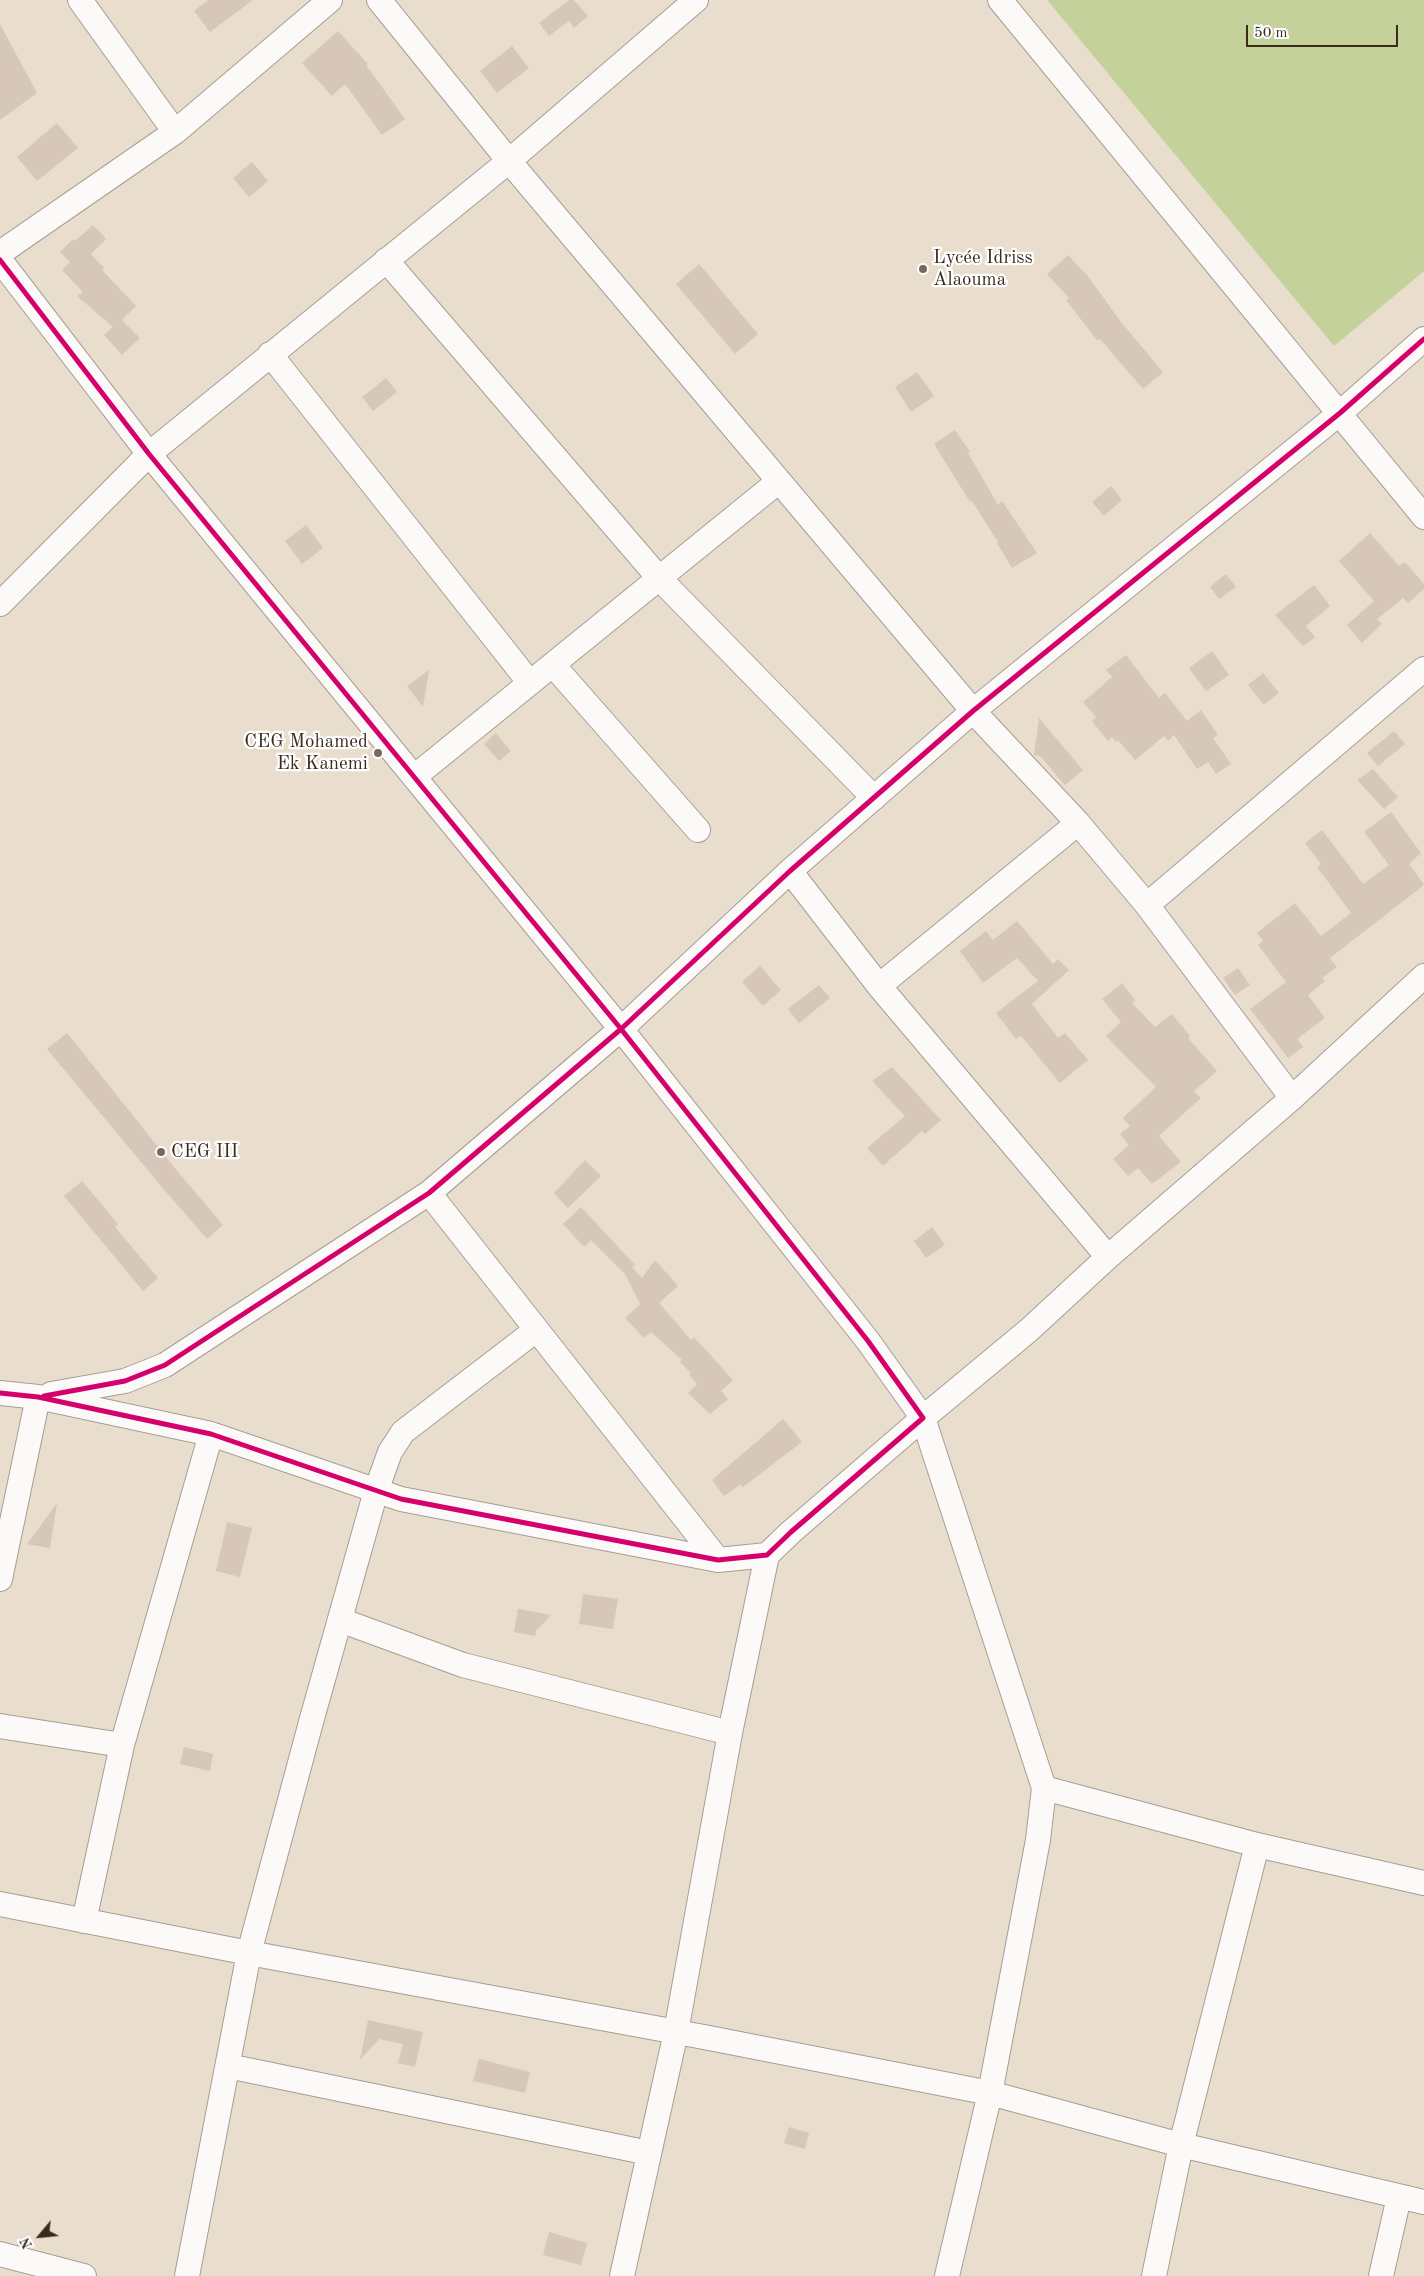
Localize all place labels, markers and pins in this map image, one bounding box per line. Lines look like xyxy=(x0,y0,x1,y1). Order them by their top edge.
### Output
place label: Lycée Idriss Alaouma xyxy=(933,247,1033,291)
marker: Lycée Idriss Alaouma xyxy=(917,263,929,275)
place label: CEG Mohamed Ek Kanemi xyxy=(244,731,368,775)
marker: CEG Mohamed Ek Kanemi xyxy=(372,747,384,759)
place label: CEG III xyxy=(171,1141,238,1163)
marker: CEG III xyxy=(155,1146,167,1158)

